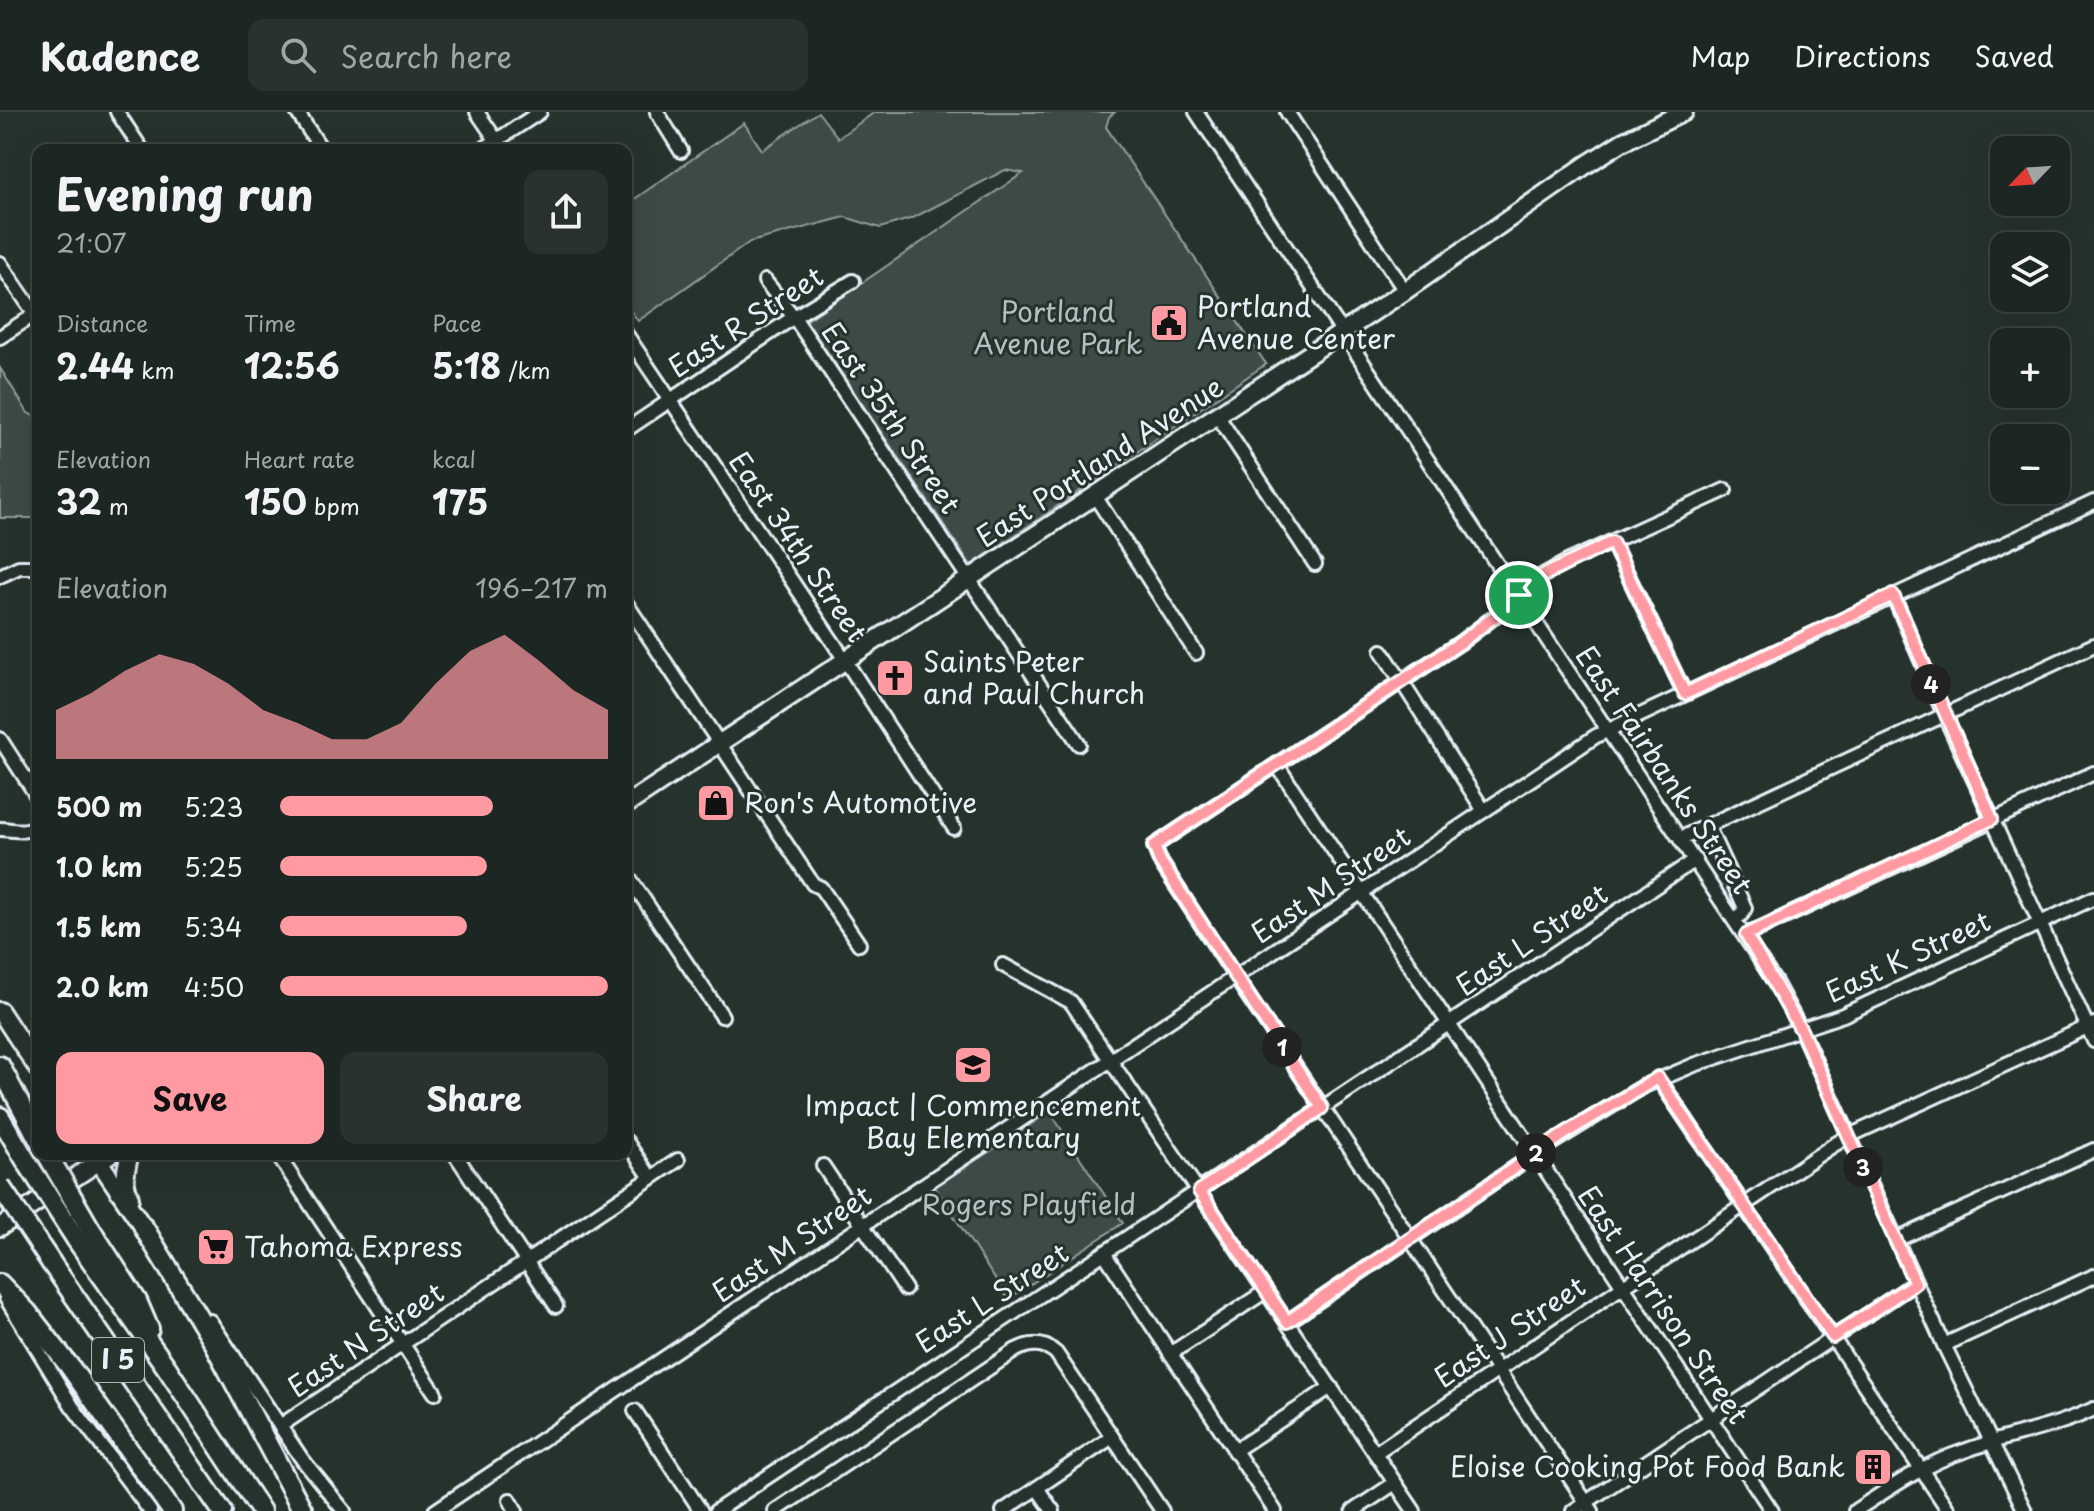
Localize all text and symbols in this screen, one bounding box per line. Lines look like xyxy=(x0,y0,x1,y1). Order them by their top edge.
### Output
search box xyxy=(248,19,808,91)
text: Kadence xyxy=(40,27,200,84)
icon: search xyxy=(276,33,320,77)
text: Search here xyxy=(340,33,512,78)
text: Map xyxy=(1691,34,1750,77)
text: Directions xyxy=(1794,34,1931,77)
text: Saved xyxy=(1975,34,2054,77)
north arrow xyxy=(1990,136,2070,216)
map controls xyxy=(1990,136,2070,504)
text: Evening run xyxy=(56,160,314,226)
button: share xyxy=(524,170,608,254)
text: 21:07 xyxy=(56,223,127,262)
button: layers xyxy=(1990,232,2070,312)
street label: East R Street xyxy=(659,254,831,387)
place label: Portland Avenue Center xyxy=(1197,284,1395,359)
park label: Portland Avenue Park xyxy=(973,289,1143,364)
public building icon: Portland Avenue Center xyxy=(1148,302,1190,344)
text: Distance xyxy=(56,306,148,339)
text: Time xyxy=(244,306,296,339)
text: Pace xyxy=(432,306,482,339)
street label: East 35th Street xyxy=(812,312,973,522)
button: + xyxy=(1990,328,2070,408)
text: 2.44 xyxy=(56,339,134,391)
text: 12:56 xyxy=(244,339,340,391)
text: 5:18 xyxy=(432,339,501,391)
text: km xyxy=(134,353,174,386)
text: /km xyxy=(501,353,551,386)
street label: East Portland Avenue xyxy=(967,364,1231,557)
button: − xyxy=(1990,424,2070,504)
text: Elevation xyxy=(56,442,151,475)
text: Heart rate xyxy=(244,442,355,475)
text: kcal xyxy=(432,442,476,475)
street label: East 34th Street xyxy=(719,442,879,650)
text: 32 xyxy=(56,475,102,527)
text: 150 xyxy=(244,475,307,527)
text: 175 xyxy=(432,475,489,527)
text: m xyxy=(102,489,129,522)
text: bpm xyxy=(307,489,360,522)
pin xyxy=(1485,561,1553,629)
text: Elevation xyxy=(56,568,168,607)
text: 196–217 m xyxy=(475,568,608,607)
icon: arrive xyxy=(1497,573,1541,617)
street label: East Fairbanks Street xyxy=(1566,636,1765,902)
place label: Saints Peter and Paul Church xyxy=(923,639,1145,714)
church icon: Saints Peter and Paul Church xyxy=(874,657,916,699)
pin: 4 xyxy=(1911,664,1951,704)
text: 4 xyxy=(1924,667,1938,700)
place label: Ron's Automotive xyxy=(744,780,977,823)
shop icon: Ron's Automotive xyxy=(695,782,737,824)
text: 500 m xyxy=(56,787,142,826)
text: 5:23 xyxy=(184,787,243,826)
street label: East M Street xyxy=(1242,814,1419,953)
text: 1.0 km xyxy=(56,847,143,886)
text: 5:25 xyxy=(184,847,243,886)
street label: East L Street xyxy=(1446,872,1616,1006)
street label: East K Street xyxy=(1818,899,1997,1013)
text: 1.5 km xyxy=(56,907,142,946)
text: 5:34 xyxy=(184,907,243,946)
text: 2.0 km xyxy=(56,967,149,1006)
text: 4:50 xyxy=(184,967,244,1006)
pin: 1 xyxy=(1262,1027,1302,1067)
text: 1 xyxy=(1277,1030,1287,1063)
school or university icon: Impact | Commencement Bay Elementary xyxy=(952,1044,994,1086)
button: Save xyxy=(56,1052,324,1144)
button: Share xyxy=(340,1052,608,1144)
place label: Impact | Commencement Bay Elementary xyxy=(805,1083,1141,1158)
pin: 2 xyxy=(1516,1133,1556,1173)
text: 2 xyxy=(1528,1136,1544,1169)
pin: 3 xyxy=(1843,1147,1883,1187)
text: 3 xyxy=(1856,1150,1870,1183)
street label: East M Street xyxy=(703,1173,880,1312)
street label: East Harrison Street xyxy=(1568,1176,1760,1432)
park label: Rogers Playfield xyxy=(922,1182,1136,1225)
place label: Tahoma Express xyxy=(244,1224,463,1267)
supermarket icon: Tahoma Express xyxy=(195,1226,237,1268)
street label: East L Street xyxy=(906,1231,1076,1363)
street label: East J Street xyxy=(1425,1264,1594,1397)
street label: East N Street xyxy=(278,1271,452,1407)
road number: I 5 xyxy=(92,1338,144,1382)
place label: Eloise Cooking Pot Food Bank xyxy=(1450,1444,1845,1487)
building icon: Eloise Cooking Pot Food Bank xyxy=(1852,1446,1894,1488)

